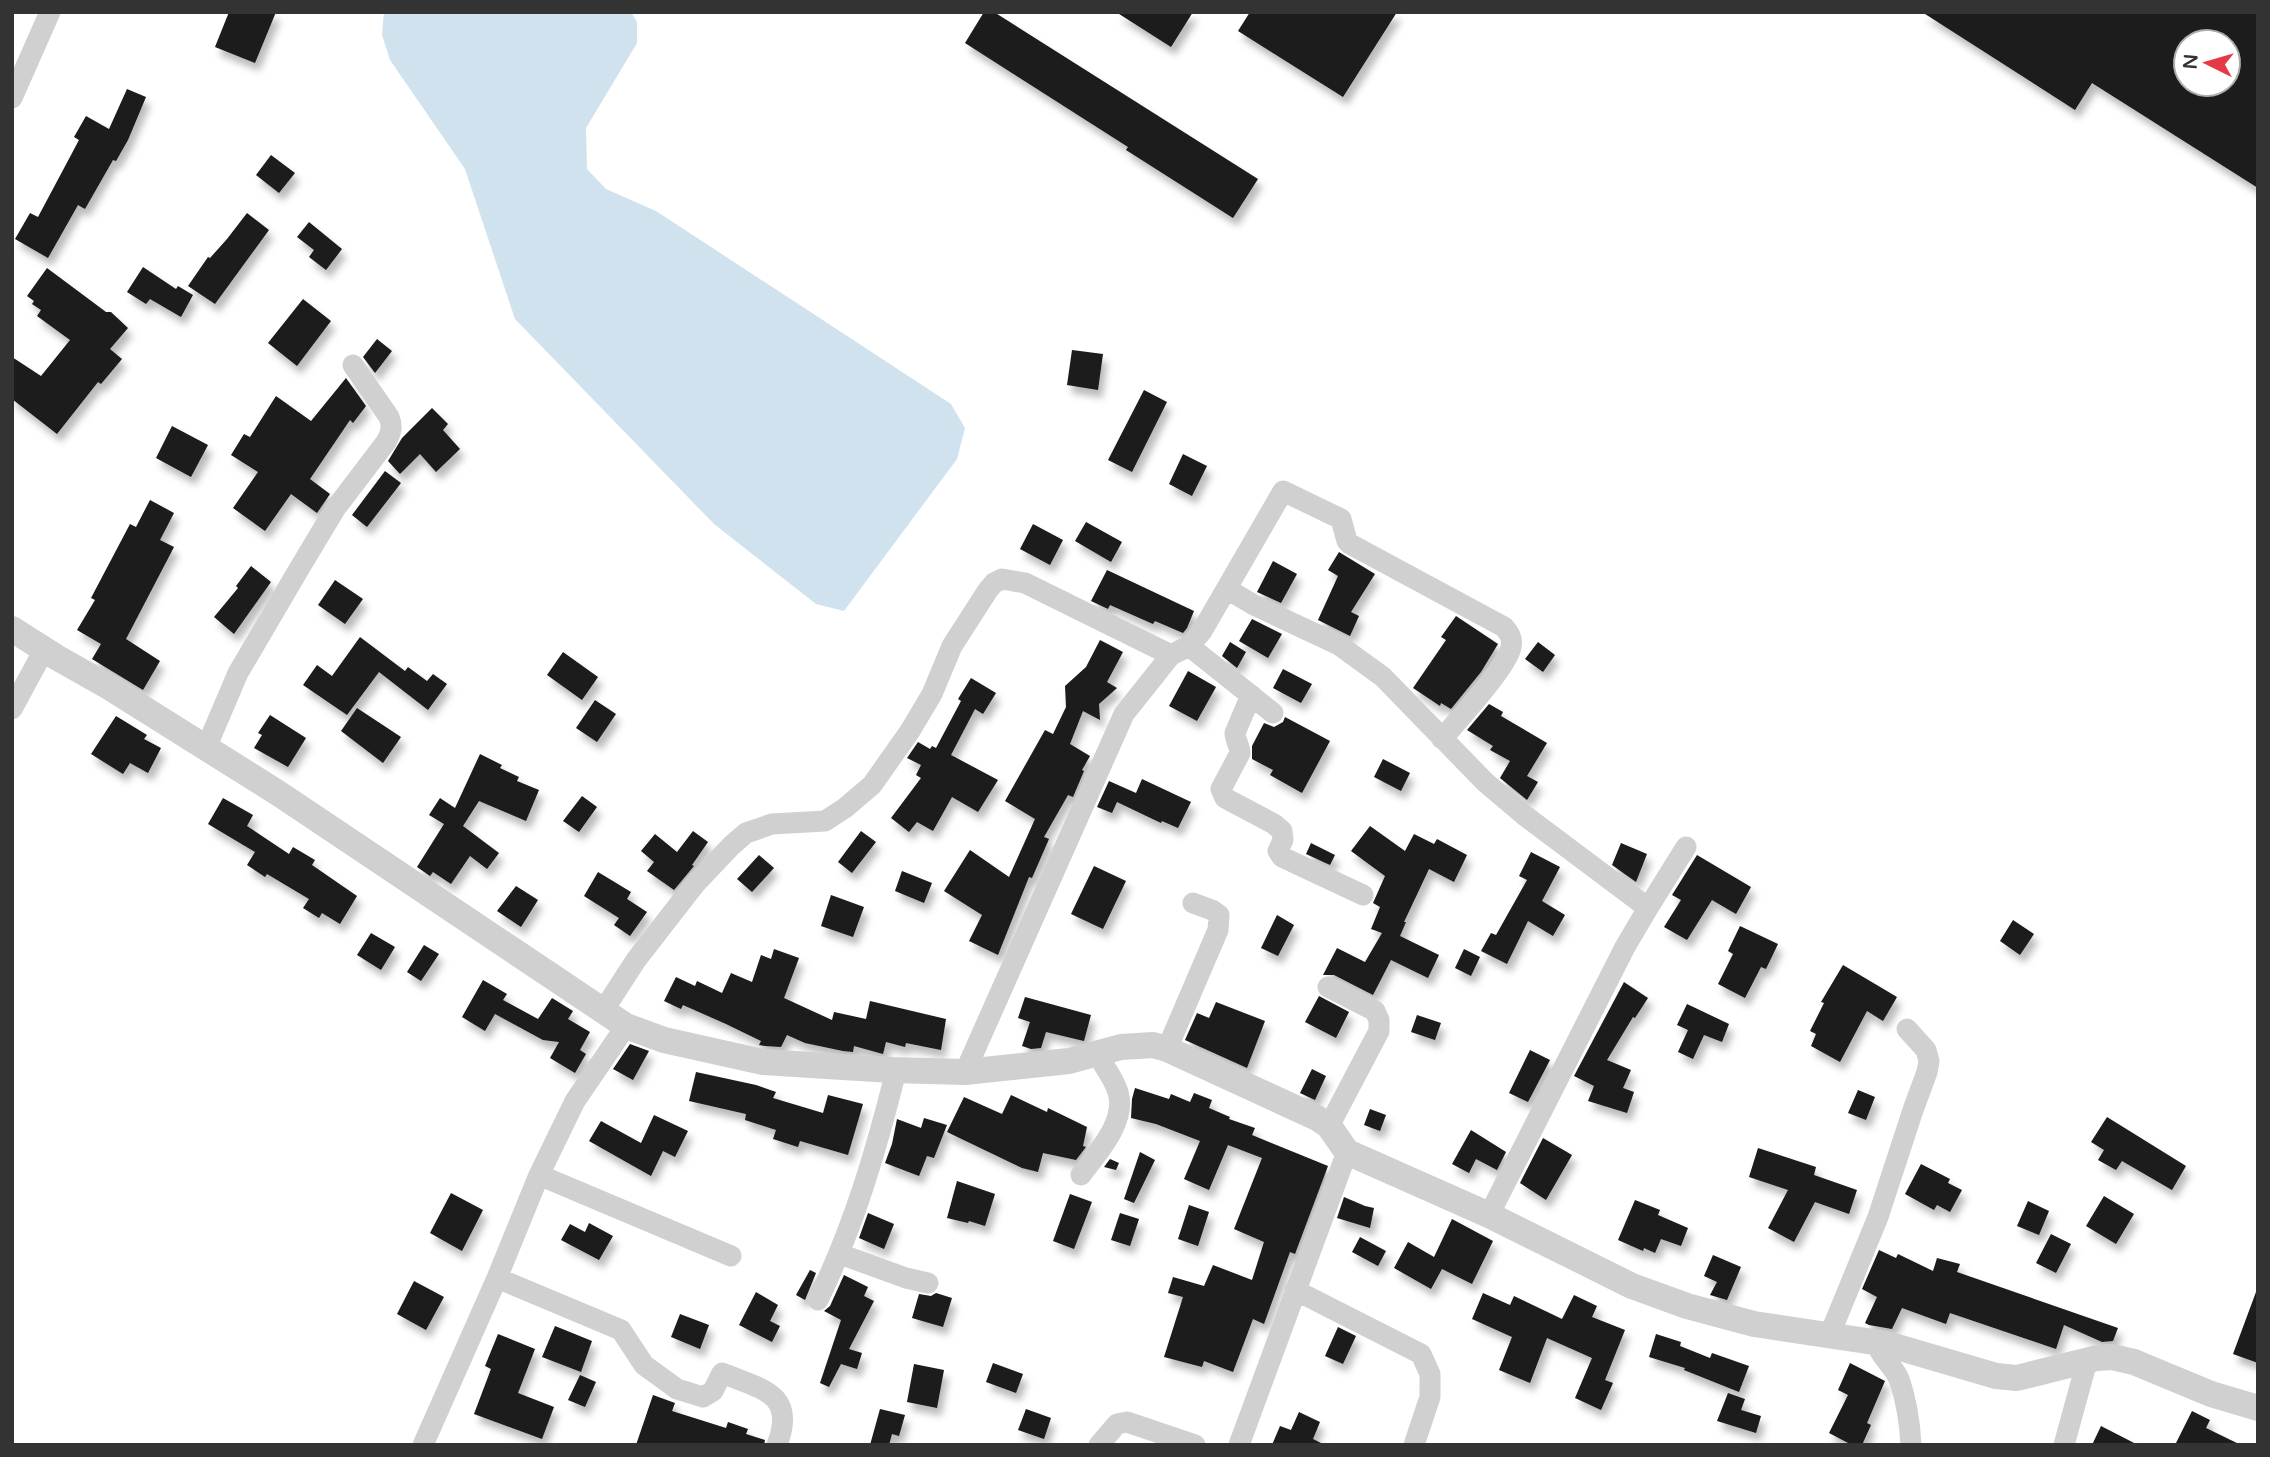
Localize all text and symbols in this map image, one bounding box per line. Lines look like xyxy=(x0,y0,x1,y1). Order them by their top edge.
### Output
north arrow xyxy=(2172,28,2242,98)
text: N xyxy=(2179,53,2203,70)

